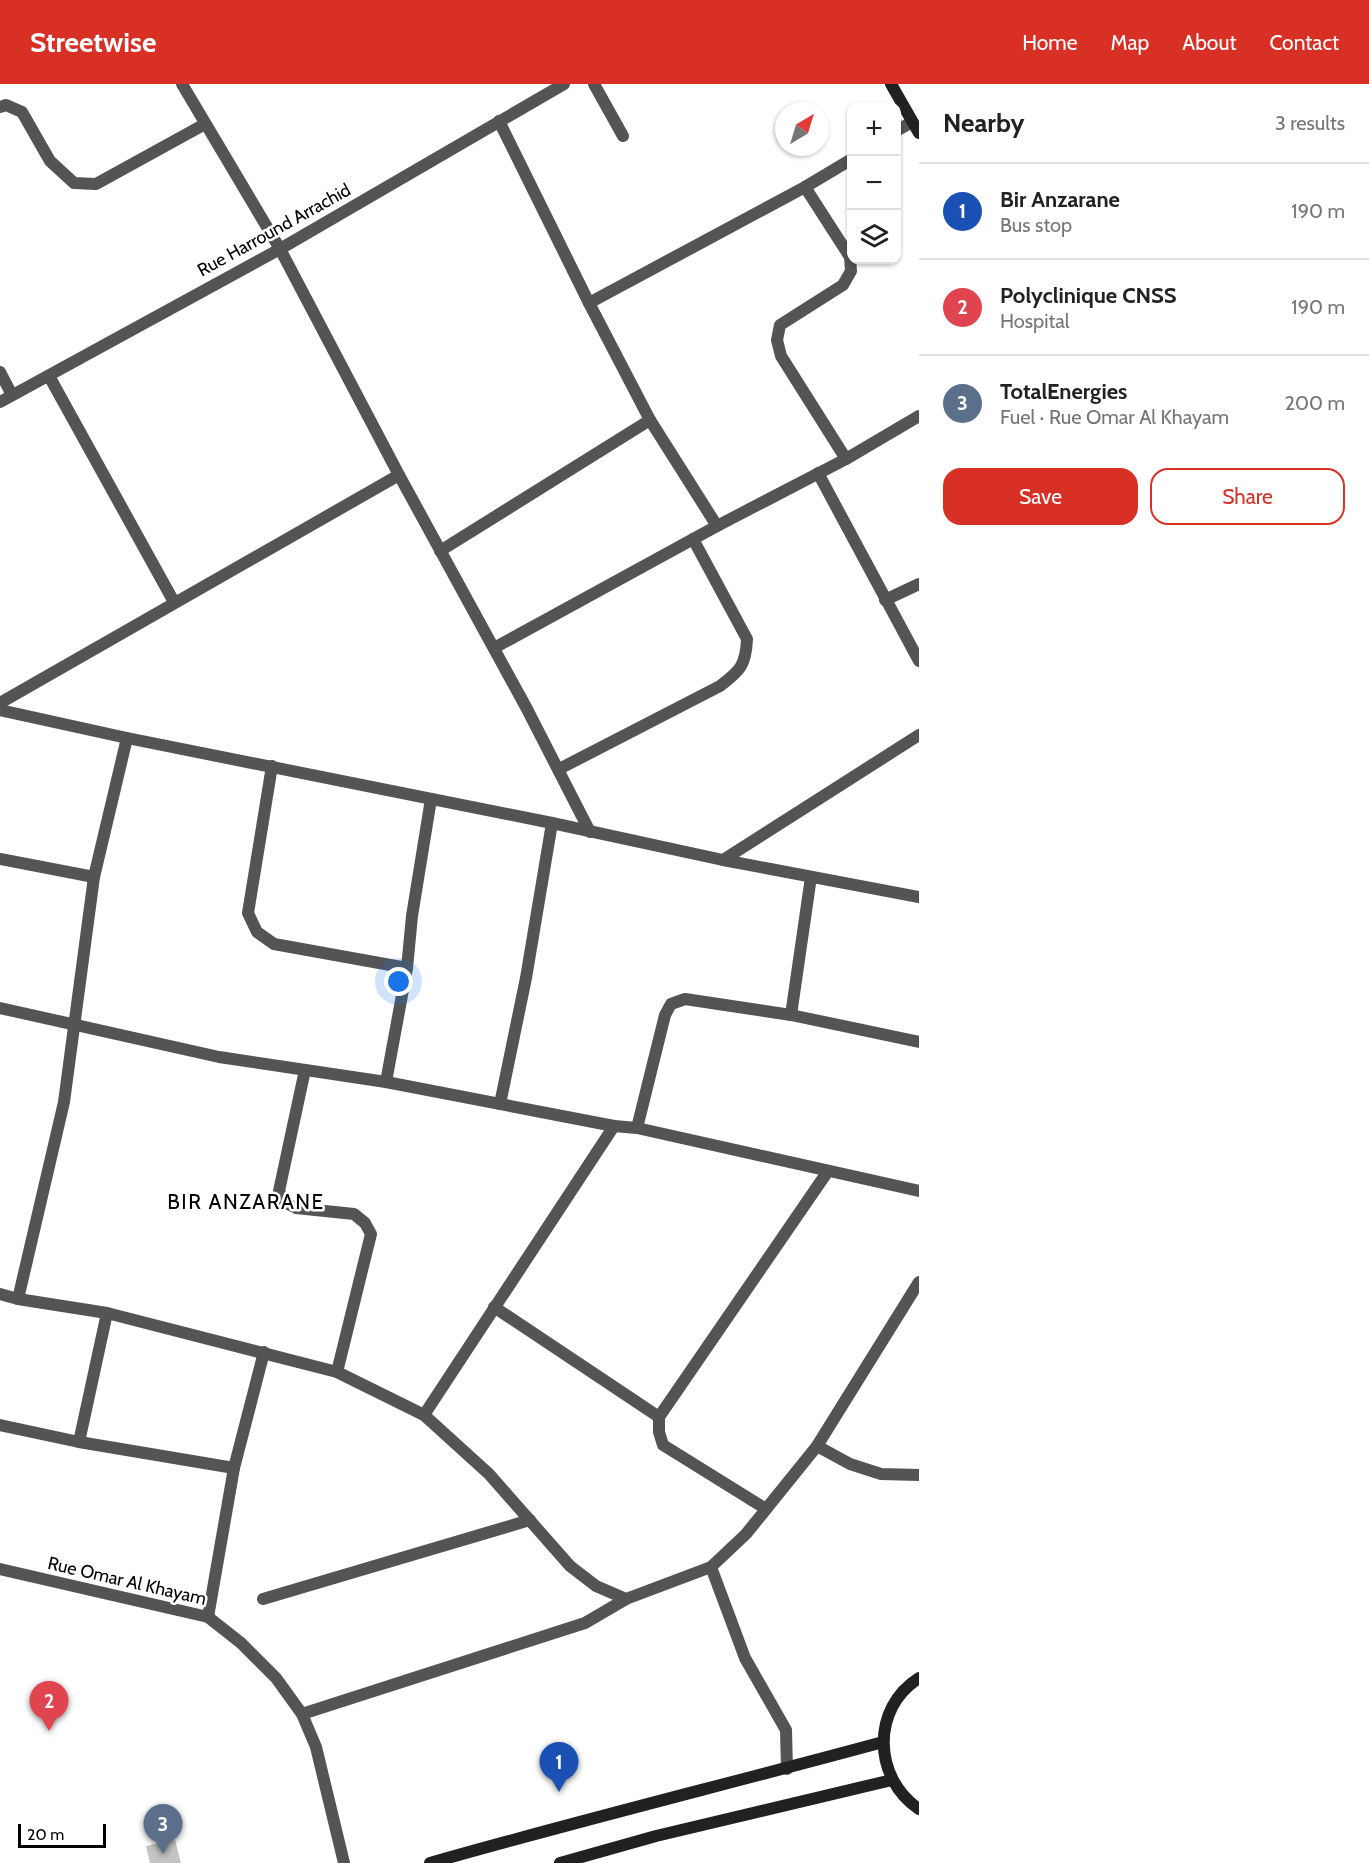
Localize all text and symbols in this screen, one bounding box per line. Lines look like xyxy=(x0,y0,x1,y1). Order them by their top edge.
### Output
text: Streetwise xyxy=(30,25,156,59)
text: Home xyxy=(1022,30,1078,55)
text: Map xyxy=(1111,30,1149,55)
text: About xyxy=(1182,30,1236,55)
text: Contact xyxy=(1269,30,1339,55)
north arrow xyxy=(775,102,829,156)
map controls xyxy=(847,102,901,264)
button: + xyxy=(847,102,901,156)
text: Nearby xyxy=(943,107,1024,139)
text: 3 results xyxy=(1275,111,1345,135)
button: − xyxy=(847,156,901,210)
street label: Rue Harround Arrachid xyxy=(194,179,354,281)
text: Bir Anzarane xyxy=(1000,186,1120,213)
text: 1 xyxy=(959,199,966,223)
text: 190 m xyxy=(1291,199,1345,223)
button: layers xyxy=(847,210,901,264)
text: Bus stop xyxy=(1000,213,1072,237)
text: Polyclinique CNSS xyxy=(1000,282,1177,309)
text: 2 xyxy=(957,295,968,319)
text: 190 m xyxy=(1291,295,1345,319)
text: Hospital xyxy=(1000,309,1070,333)
text: TotalEnergies xyxy=(1000,378,1127,405)
text: 3 xyxy=(957,391,968,415)
text: 200 m xyxy=(1285,391,1345,415)
text: Fuel · Rue Omar Al Khayam xyxy=(1000,405,1229,429)
button: Save xyxy=(943,468,1138,525)
button: Share xyxy=(1150,468,1345,525)
your location xyxy=(384,967,413,996)
district label: BIR ANZARANE xyxy=(167,1189,325,1214)
street label: Rue Omar Al Khayam xyxy=(46,1552,208,1610)
pin: 2 xyxy=(29,1682,68,1731)
pin: 1 xyxy=(540,1742,578,1792)
pin: 3 xyxy=(144,1804,182,1854)
scale bar xyxy=(18,1821,106,1848)
text: 20 m xyxy=(27,1825,64,1844)

